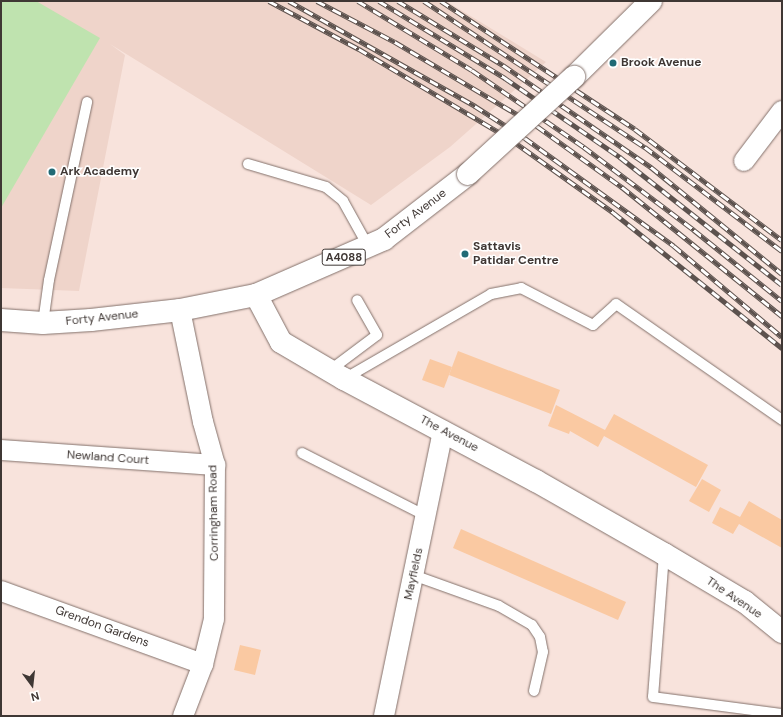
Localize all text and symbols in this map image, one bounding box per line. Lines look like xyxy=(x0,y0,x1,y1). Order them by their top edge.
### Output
place label: Brook Avenue xyxy=(621,56,701,70)
marker: Brook Avenue xyxy=(608,58,618,68)
place label: Ark Academy xyxy=(60,165,139,179)
marker: Ark Academy xyxy=(47,167,57,177)
street label: Forty Avenue xyxy=(382,186,450,242)
place label: Sattavis Patidar Centre xyxy=(473,240,559,268)
road number: A4088 xyxy=(321,248,367,266)
marker: Sattavis Patidar Centre xyxy=(460,249,470,259)
street label: Forty Avenue xyxy=(65,307,139,329)
street label: The Avenue xyxy=(417,413,481,455)
street label: Newland Court xyxy=(66,448,150,468)
street label: Corringham Road xyxy=(206,465,222,561)
street label: Mayfields xyxy=(401,547,427,601)
street label: The Avenue xyxy=(703,574,765,622)
street label: Grendon Gardens xyxy=(53,603,151,651)
north arrow xyxy=(12,665,52,705)
text: N xyxy=(29,689,41,704)

